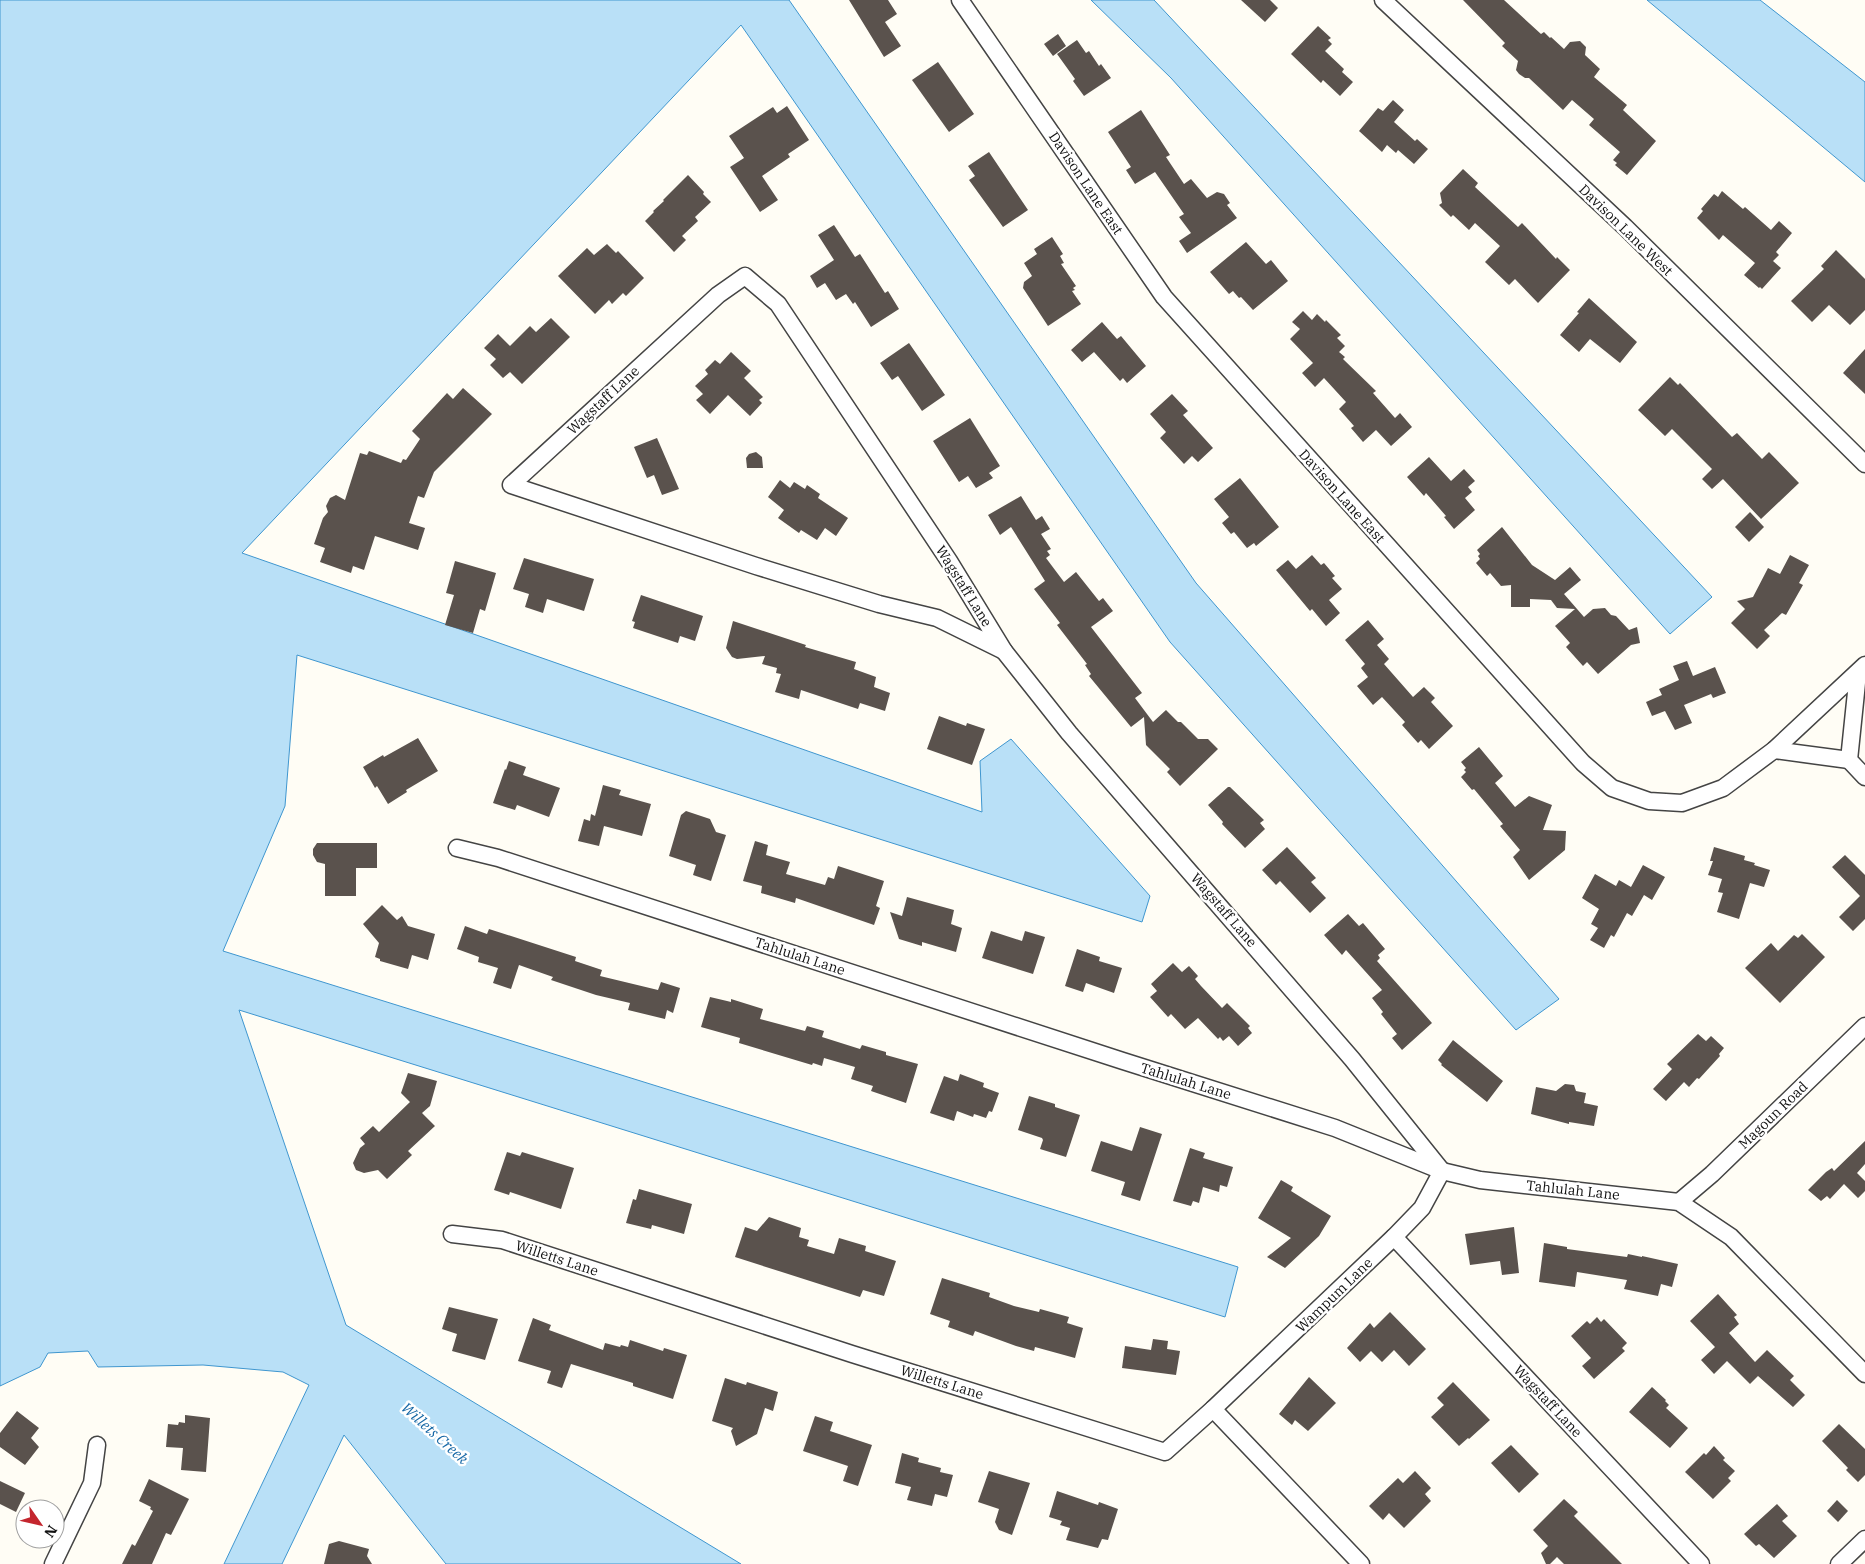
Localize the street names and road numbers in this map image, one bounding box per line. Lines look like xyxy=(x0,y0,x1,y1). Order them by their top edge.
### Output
street label: Davison Lane East xyxy=(1045,128,1127,238)
street label: Davison Lane West xyxy=(1575,180,1677,280)
street label: Wagstaff Lane xyxy=(563,362,643,438)
street label: Davison Lane East xyxy=(1295,445,1389,547)
street label: Wagstaff Lane xyxy=(932,542,996,630)
street label: Wagstaff Lane xyxy=(1187,869,1261,951)
street label: Tahlulah Lane xyxy=(752,933,848,979)
street label: Tahlulah Lane xyxy=(1138,1059,1234,1103)
street label: Magoun Road xyxy=(1735,1077,1812,1153)
street label: Tahlulah Lane xyxy=(1525,1176,1621,1204)
street label: Willetts Lane xyxy=(513,1236,601,1280)
street label: Wampum Lane xyxy=(1292,1254,1376,1336)
street label: Willetts Lane xyxy=(898,1361,986,1403)
street label: Wagstaff Lane xyxy=(1510,1361,1586,1441)

